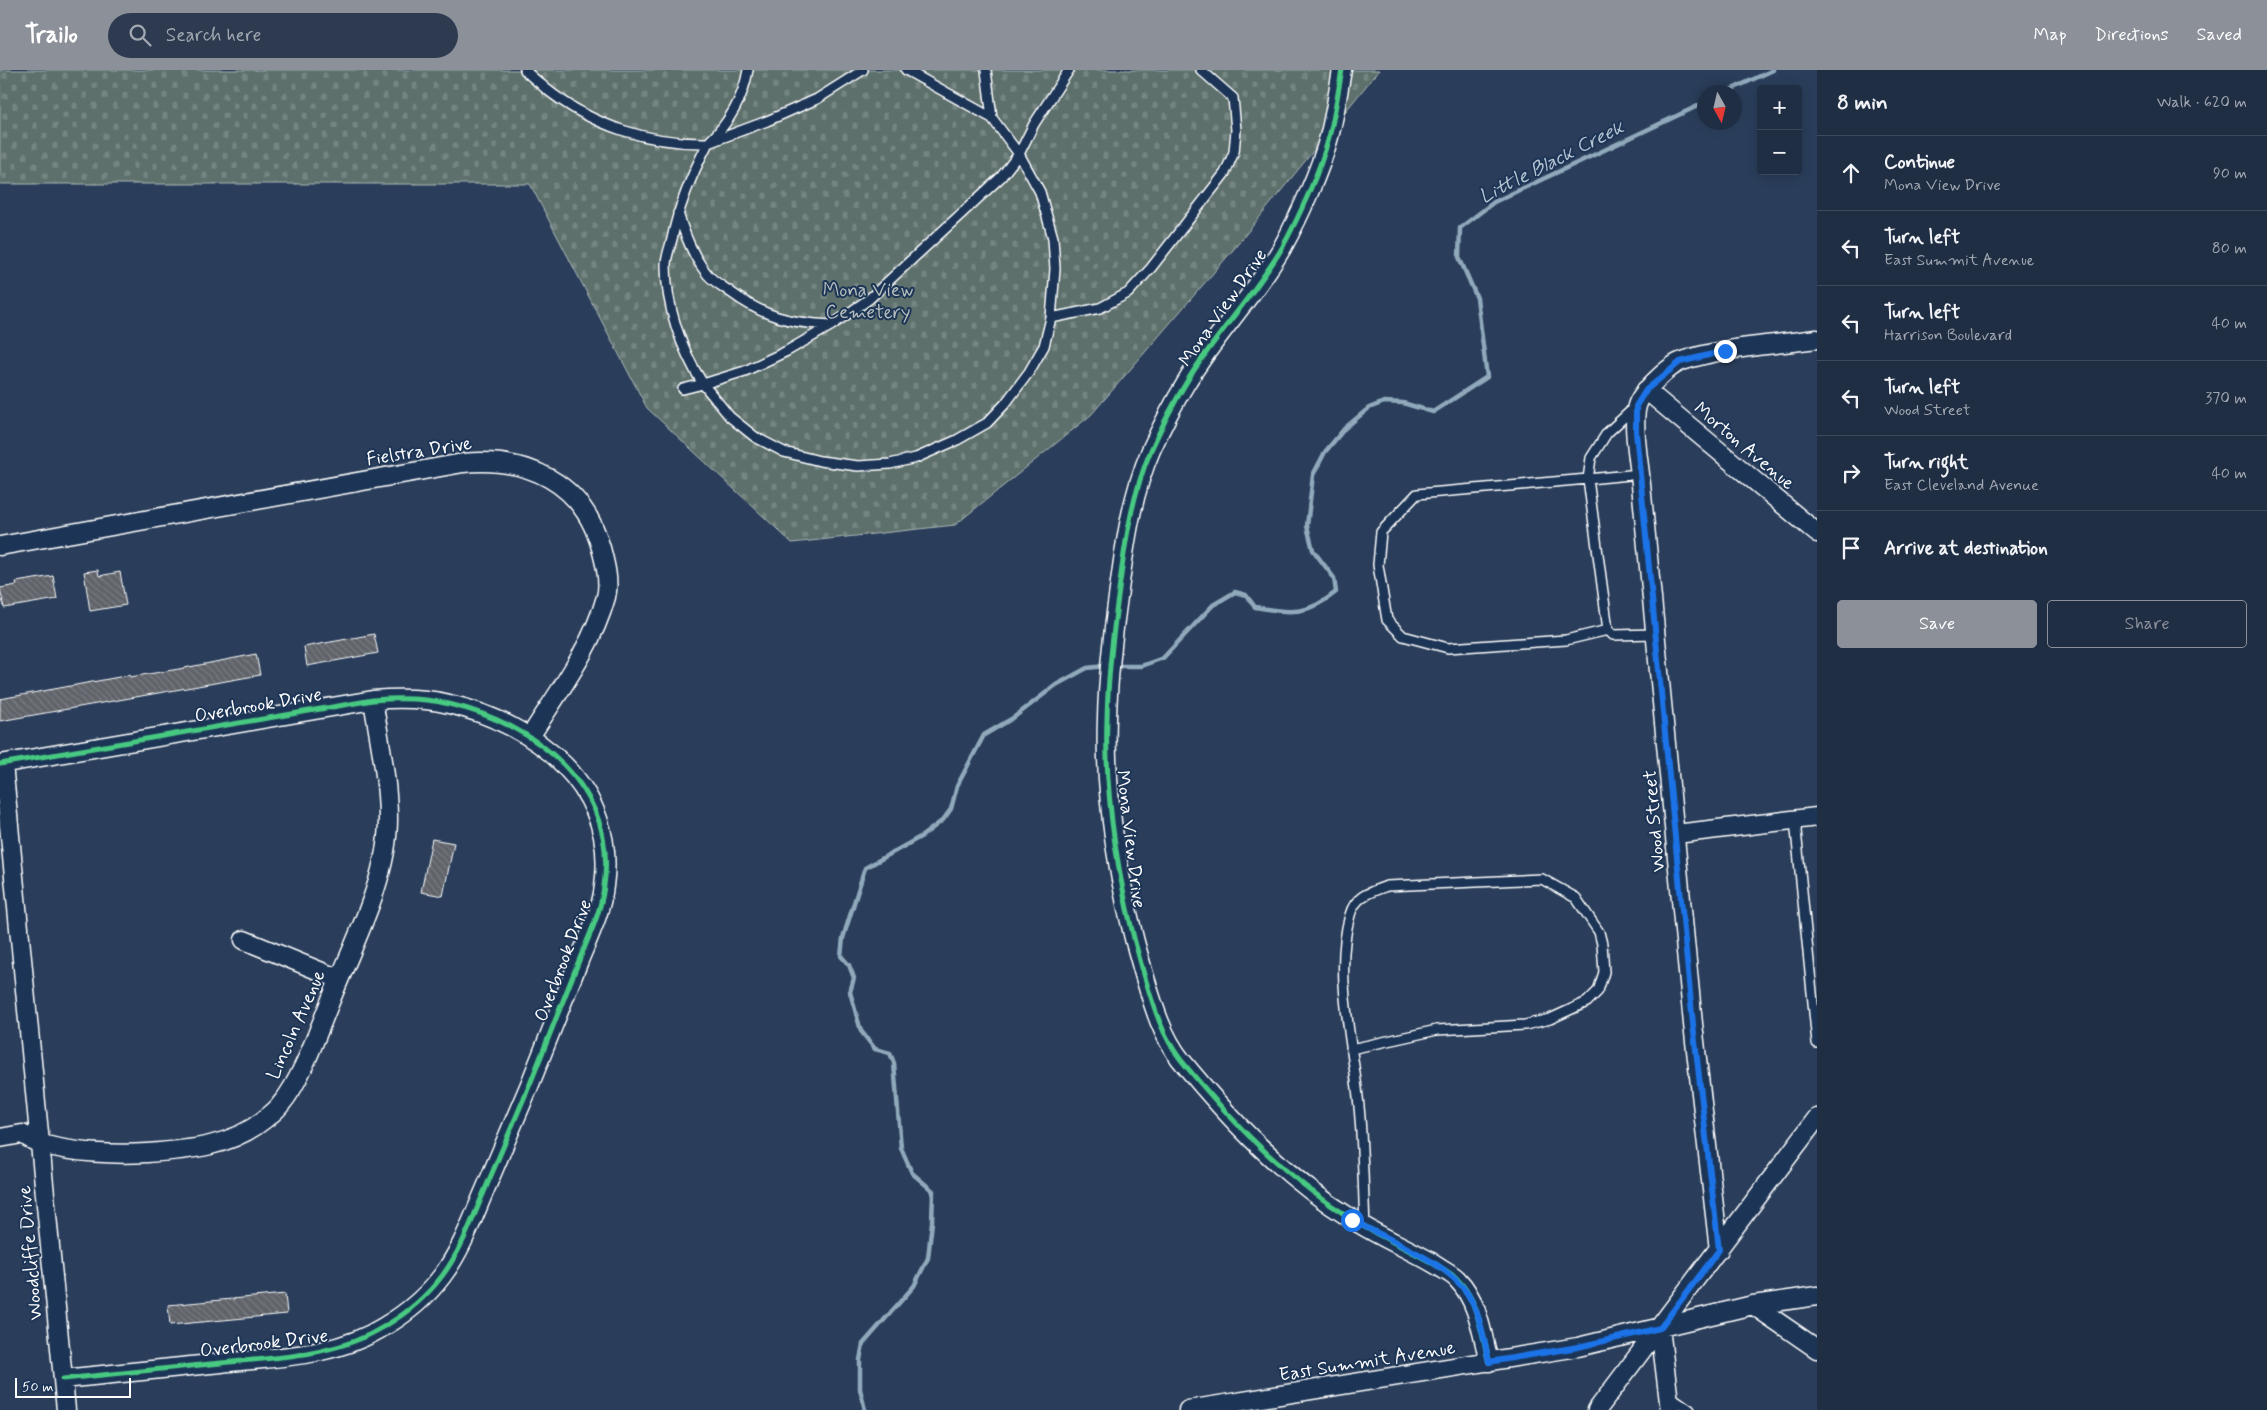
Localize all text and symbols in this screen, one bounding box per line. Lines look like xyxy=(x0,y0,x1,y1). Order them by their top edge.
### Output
search box xyxy=(108,13,458,58)
text: Trailo xyxy=(25,20,78,51)
icon: search xyxy=(126,21,154,49)
text: Search here xyxy=(166,23,261,48)
text: Map xyxy=(2034,23,2067,47)
text: Directions xyxy=(2095,23,2169,47)
text: Saved xyxy=(2197,23,2242,47)
north arrow xyxy=(1697,85,1742,130)
map controls xyxy=(1757,85,1802,175)
button: + xyxy=(1757,85,1802,130)
text: 8 min xyxy=(1837,89,1888,117)
text: Walk · 620 m xyxy=(2157,92,2247,113)
water label: Little Black Creek xyxy=(1475,114,1629,211)
button: − xyxy=(1757,130,1802,175)
text: Continue xyxy=(1884,150,1955,175)
icon: ahead xyxy=(1837,159,1865,187)
text: 90 m xyxy=(2213,163,2247,184)
text: Mona View Drive xyxy=(1884,175,2001,196)
text: Turn left xyxy=(1884,225,1960,250)
icon: left xyxy=(1837,234,1865,262)
text: 80 m xyxy=(2212,238,2247,259)
street label: Mona View Drive xyxy=(1173,244,1273,372)
text: East Summit Avenue xyxy=(1884,250,2034,271)
park label: Mona View Cemetery xyxy=(823,278,913,325)
text: Turn left xyxy=(1884,300,1960,325)
icon: left xyxy=(1837,309,1865,337)
text: 40 m xyxy=(2211,313,2247,334)
text: Harrison Boulevard xyxy=(1884,325,2012,346)
route end xyxy=(1714,340,1737,363)
text: Turn left xyxy=(1884,375,1960,400)
icon: left xyxy=(1837,384,1865,412)
text: 370 m xyxy=(2205,388,2247,409)
street label: Morton Avenue xyxy=(1688,396,1800,496)
text: Wood Street xyxy=(1884,400,1970,421)
street label: Fielstra Drive xyxy=(365,431,474,472)
text: Turn right xyxy=(1884,450,1968,475)
icon: right xyxy=(1837,459,1865,487)
text: 40 m xyxy=(2211,463,2247,484)
text: East Cleveland Avenue xyxy=(1884,475,2039,496)
icon: arrive xyxy=(1837,534,1865,562)
text: Arrive at destination xyxy=(1884,536,2048,561)
button: Save xyxy=(1837,600,2037,648)
button: Share xyxy=(2047,600,2247,648)
street label: Overbrook Drive xyxy=(193,682,324,729)
street label: Mona View Drive xyxy=(1110,769,1151,910)
street label: Wood Street xyxy=(1638,769,1671,873)
street label: Overbrook Drive xyxy=(529,896,598,1025)
street label: Lincoln Avenue xyxy=(261,966,332,1083)
street label: Woodcliffe Drive xyxy=(12,1184,49,1321)
route start xyxy=(1341,1209,1364,1232)
street label: Overbrook Drive xyxy=(199,1323,330,1364)
street label: East Summit Avenue xyxy=(1277,1335,1457,1388)
scale bar xyxy=(15,1375,131,1398)
text: 50 m xyxy=(22,1378,53,1396)

